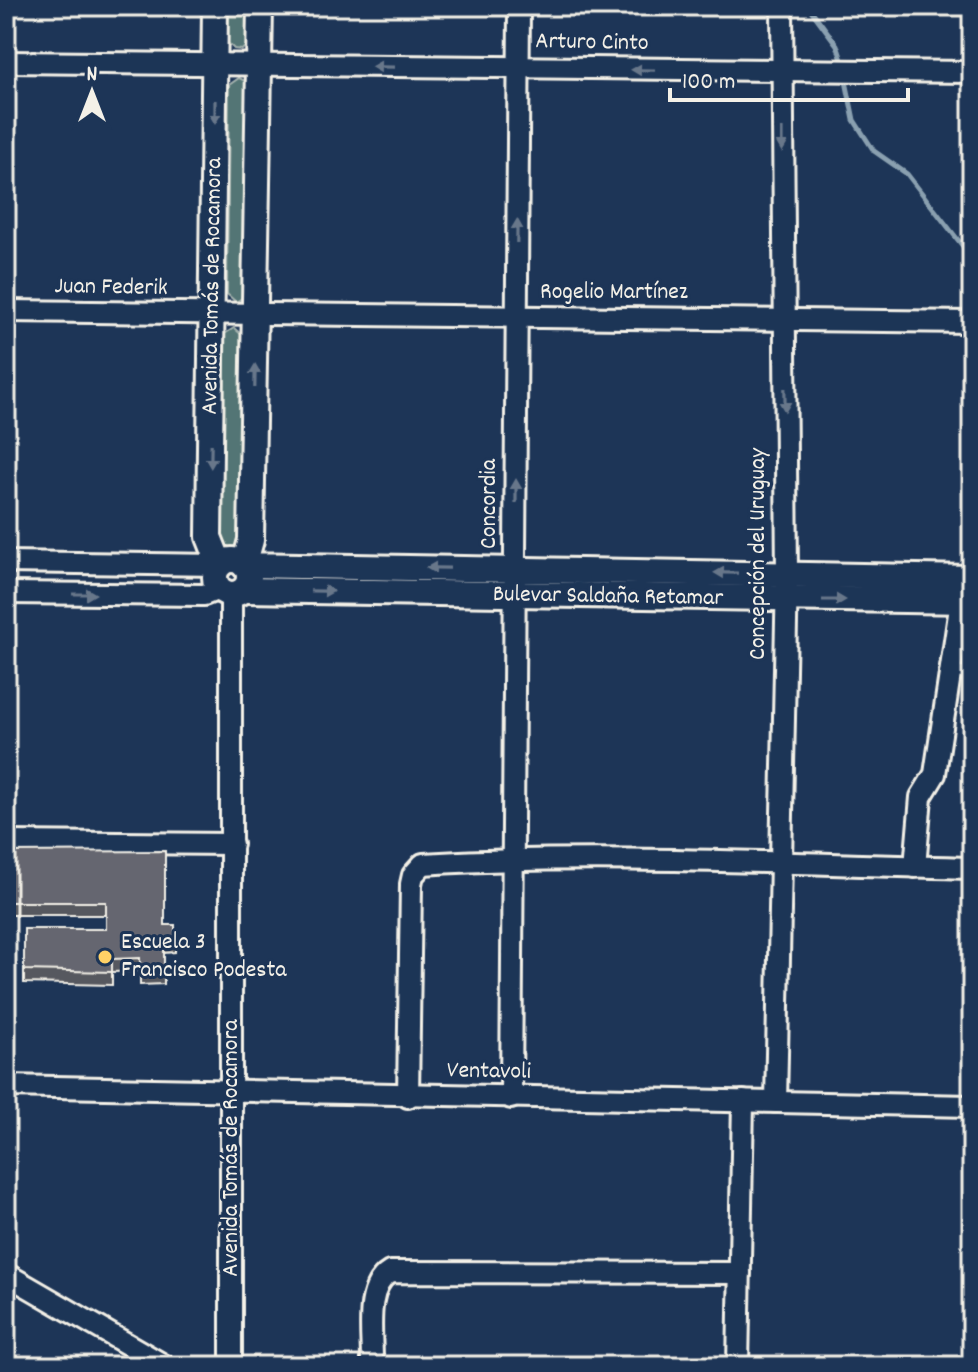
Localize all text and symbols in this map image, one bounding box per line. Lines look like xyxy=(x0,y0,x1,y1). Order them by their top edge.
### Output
street label: Arturo Cinto xyxy=(535,25,649,61)
north arrow xyxy=(52,52,132,132)
scale bar xyxy=(670,52,908,102)
text: N xyxy=(87,60,98,91)
one-way arrow xyxy=(370,61,395,73)
one-way arrow xyxy=(630,63,655,76)
text: 100 m xyxy=(682,66,735,100)
one-way arrow xyxy=(209,100,221,125)
one-way arrow xyxy=(776,128,789,153)
street label: Avenida Tomás de Rocamora xyxy=(194,156,232,415)
one-way arrow xyxy=(511,218,523,243)
street label: Juan Federik xyxy=(54,270,168,306)
street label: Rogelio Martínez xyxy=(540,276,688,310)
one-way arrow xyxy=(249,363,261,388)
one-way arrow xyxy=(779,388,791,413)
one-way arrow xyxy=(205,444,217,469)
street label: Concepción del Uruguay xyxy=(742,447,776,660)
street label: Concordia xyxy=(473,458,507,549)
one-way arrow xyxy=(510,478,522,503)
one-way arrow xyxy=(425,562,450,574)
one-way arrow xyxy=(713,567,738,579)
street label: Bulevar Saldaña Retamar xyxy=(492,578,724,616)
one-way arrow xyxy=(310,585,335,597)
one-way arrow xyxy=(72,588,97,600)
one-way arrow xyxy=(822,594,847,606)
place label: Escuela 3 Francisco Podesta xyxy=(121,926,287,988)
marker: Escuela 3 Francisco Podesta xyxy=(96,948,114,966)
street label: Avenida Tomás de Rocamora xyxy=(215,1019,249,1277)
street label: Ventavoli xyxy=(447,1054,531,1090)

